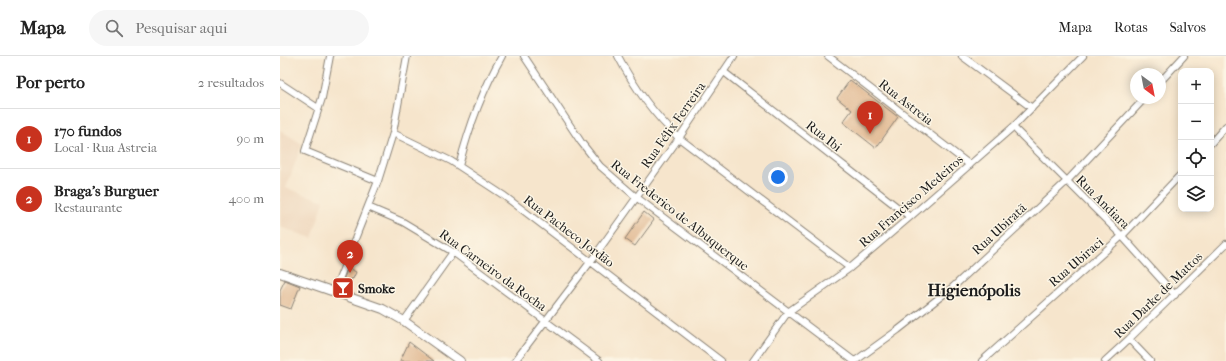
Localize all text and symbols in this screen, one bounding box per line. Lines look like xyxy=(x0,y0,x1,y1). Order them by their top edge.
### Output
search box xyxy=(89,10,369,46)
text: Mapa xyxy=(20,17,65,39)
icon: search xyxy=(103,17,125,39)
text: Pesquisar aqui xyxy=(135,19,227,37)
text: Mapa xyxy=(1059,19,1092,36)
text: Rotas xyxy=(1114,19,1148,36)
text: Salvos xyxy=(1170,19,1206,36)
north arrow xyxy=(1130,68,1166,104)
map controls xyxy=(1178,68,1214,212)
button: + xyxy=(1178,68,1214,104)
text: Por perto xyxy=(16,72,85,92)
text: 2 resultados xyxy=(198,75,264,90)
street label: Rua Astreia xyxy=(876,76,937,129)
street label: Rua Félix Ferreira xyxy=(638,78,709,171)
pin: 1 xyxy=(857,101,883,134)
button: − xyxy=(1178,104,1214,140)
street label: Rua Ibi xyxy=(803,117,845,155)
text: 170 fundos xyxy=(54,122,122,140)
text: 1 xyxy=(27,131,31,146)
text: 90 m xyxy=(236,131,264,146)
text: Local · Rua Astreia xyxy=(54,140,157,155)
button: locate xyxy=(1178,140,1214,176)
street label: Rua Francisco Medeiros xyxy=(856,152,966,250)
street label: Rua Frederico de Albuquerque xyxy=(608,157,752,274)
your location xyxy=(768,167,788,187)
street label: Rua Andiara xyxy=(1073,172,1134,233)
button: layers xyxy=(1178,176,1214,212)
text: Braga's Burguer xyxy=(54,182,159,200)
text: 2 xyxy=(26,191,32,206)
text: 400 m xyxy=(228,191,264,206)
street label: Rua Pacheco Jordão xyxy=(521,192,618,270)
text: Restaurante xyxy=(54,200,123,215)
street label: Rua Ubiratã xyxy=(969,200,1030,258)
street label: Rua Carneiro da Rocha xyxy=(436,226,550,315)
street label: Rua Ubiraci xyxy=(1046,234,1106,290)
pin: 2 xyxy=(337,240,363,273)
street label: Rua Darke de Mattos xyxy=(1111,249,1206,341)
bar icon: Smoke xyxy=(330,275,356,301)
district label: Higienópolis xyxy=(928,280,1021,301)
place label: Smoke xyxy=(358,281,395,296)

